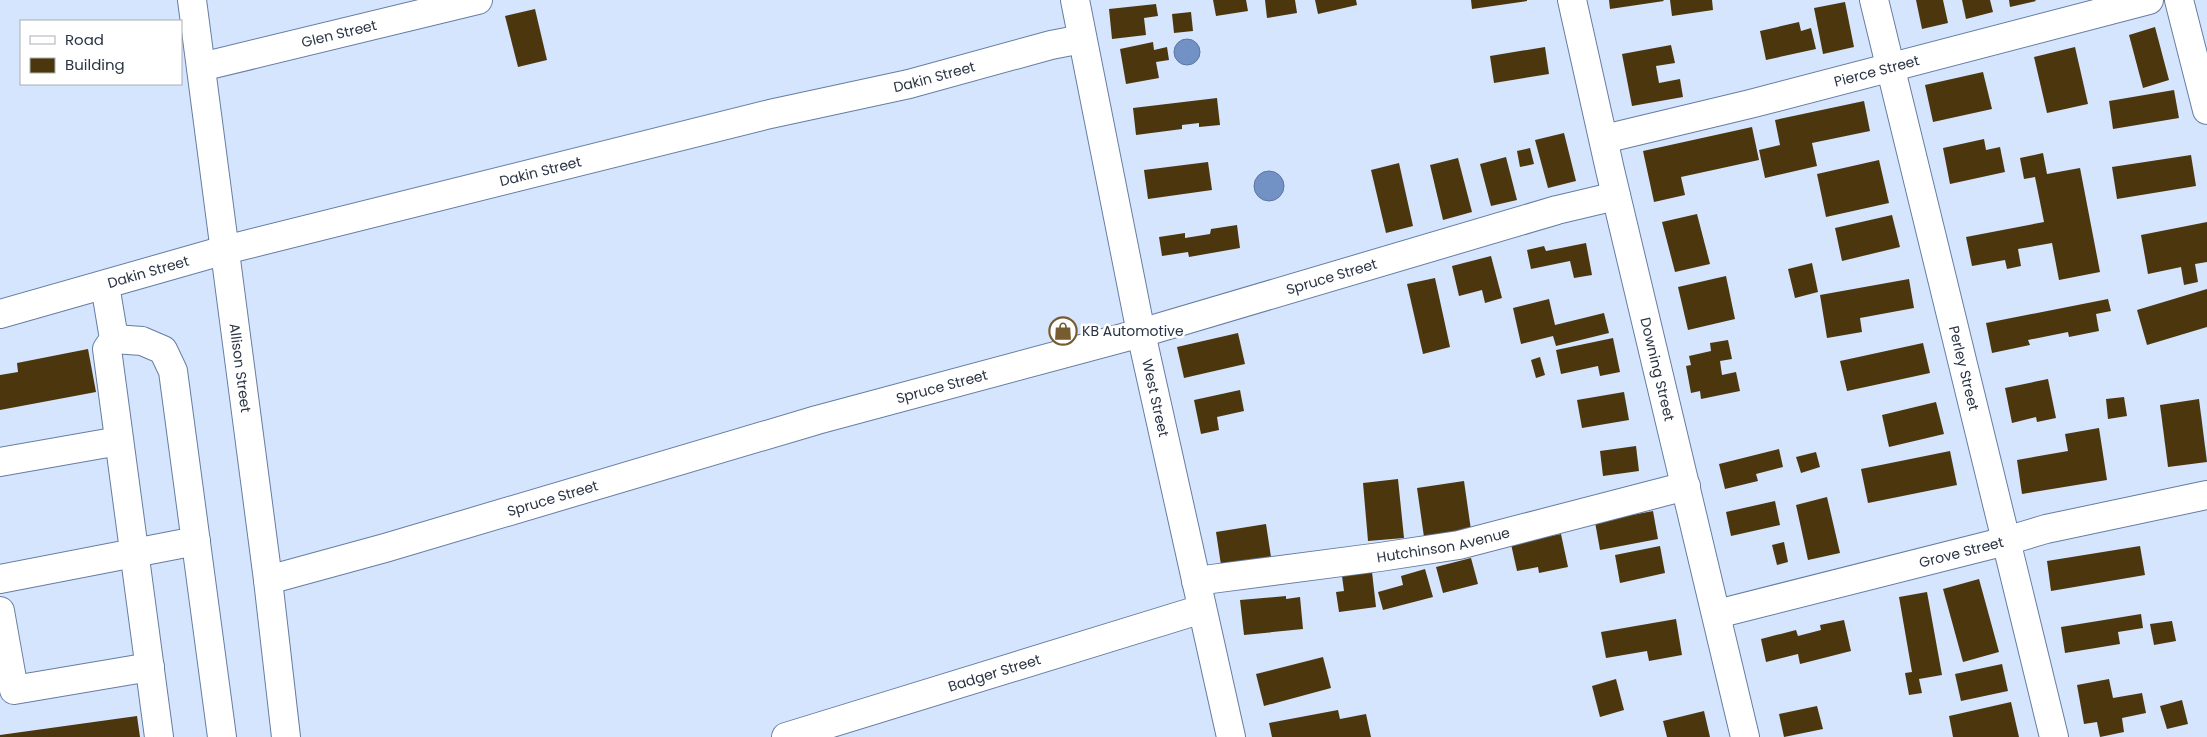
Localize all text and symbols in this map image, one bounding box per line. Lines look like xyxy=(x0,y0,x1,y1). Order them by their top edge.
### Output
street label: Glen Street xyxy=(299,15,379,52)
legend xyxy=(20,20,182,85)
text: Road xyxy=(65,29,104,50)
street label: Pierce Street xyxy=(1832,50,1921,92)
text: Building xyxy=(65,54,125,75)
street label: Dakin Street xyxy=(892,56,977,97)
street label: Dakin Street xyxy=(497,151,583,191)
street label: Dakin Street xyxy=(105,251,191,293)
street label: Spruce Street xyxy=(1284,254,1379,300)
street label: Downing Street xyxy=(1635,315,1679,423)
shop icon: KB Automotive xyxy=(1048,316,1078,346)
place label: KB Automotive xyxy=(1082,321,1184,341)
street label: Allison Street xyxy=(224,322,256,414)
street label: Perley Street xyxy=(1944,324,1984,413)
street label: West Street xyxy=(1137,357,1174,439)
street label: Spruce Street xyxy=(894,365,990,408)
street label: Spruce Street xyxy=(505,475,600,521)
street label: Hutchinson Avenue xyxy=(1375,522,1512,567)
street label: Grove Street xyxy=(1917,532,2006,573)
street label: Badger Street xyxy=(946,649,1043,697)

